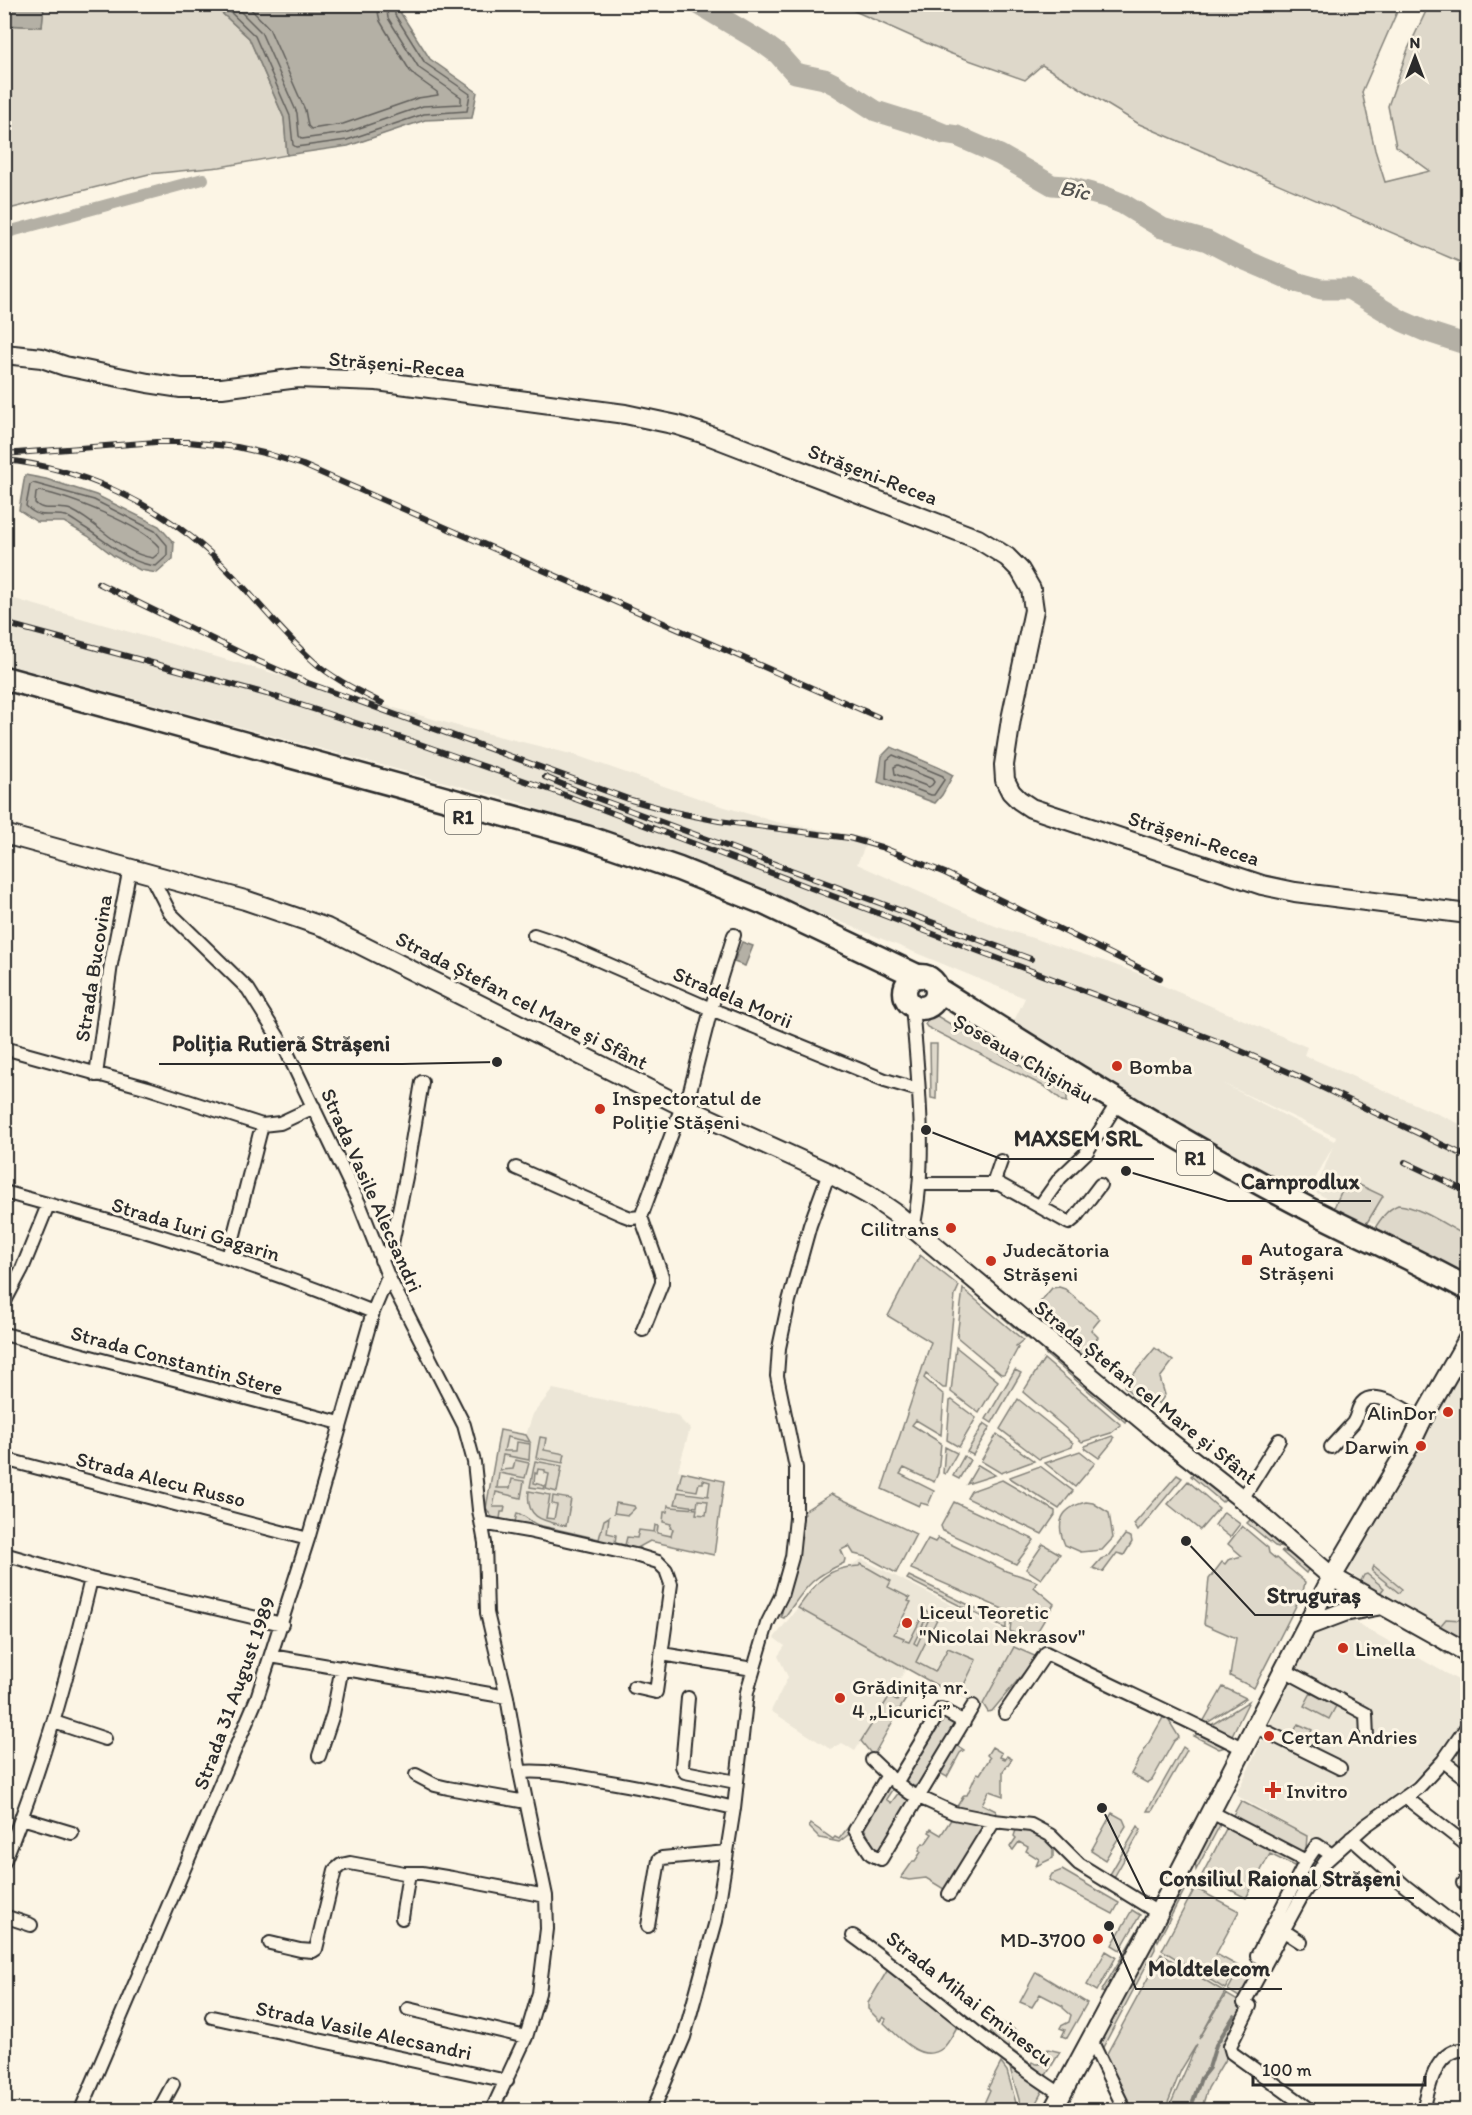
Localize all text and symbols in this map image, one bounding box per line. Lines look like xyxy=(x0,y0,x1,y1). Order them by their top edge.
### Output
north arrow xyxy=(1385,27,1445,87)
text: N xyxy=(1410,33,1420,52)
water label: Bîc xyxy=(1057,174,1093,206)
street label: Strășeni-Recea xyxy=(328,346,466,382)
street label: Strășeni-Recea xyxy=(805,438,941,510)
road number: R1 xyxy=(445,800,481,834)
street label: Strășeni-Recea xyxy=(1125,805,1263,871)
street label: Strada Bucovina xyxy=(69,892,117,1043)
street label: Strada Ștefan cel Mare și Sfânt xyxy=(392,925,652,1075)
street label: Stradela Morii xyxy=(669,961,797,1033)
street label: Șoseaua Chișinău xyxy=(949,1008,1099,1108)
callout: Poliția Rutieră Strășeni xyxy=(159,1024,402,1064)
text: Poliția Rutieră Strășeni xyxy=(172,1030,390,1057)
place label: Bomba xyxy=(1129,1054,1192,1079)
marker: Bomba xyxy=(1110,1059,1124,1073)
street label: Strada Vasile Alecsandri xyxy=(316,1084,428,1296)
place label: Inspectoratul de Poliție Stășeni xyxy=(612,1085,761,1134)
marker: Inspectoratul de Poliție Stășeni xyxy=(593,1102,607,1116)
callout: MAXSEM SRL xyxy=(1001,1119,1154,1159)
text: MAXSEM SRL xyxy=(1014,1125,1143,1152)
road number: R1 xyxy=(1177,1141,1213,1175)
callout: Carnprodlux xyxy=(1228,1161,1371,1201)
text: Carnprodlux xyxy=(1241,1168,1360,1195)
street label: Strada Iuri Gagarin xyxy=(109,1191,283,1267)
place label: Cilitrans xyxy=(861,1216,939,1241)
marker: Cilitrans xyxy=(944,1221,958,1235)
place label: Autogara Strășeni xyxy=(1259,1236,1343,1285)
place label: Judecătoria Strășeni xyxy=(1003,1237,1109,1286)
marker: Autogara Strășeni xyxy=(1240,1253,1254,1267)
marker: Judecătoria Strășeni xyxy=(984,1254,998,1268)
street label: Strada Ștefan cel Mare și Sfânt xyxy=(1029,1294,1263,1490)
street label: Strada Constantin Stere xyxy=(68,1320,286,1400)
place label: AlinDor xyxy=(1367,1400,1437,1425)
marker: AlinDor xyxy=(1441,1405,1455,1419)
place label: Darwin xyxy=(1344,1434,1409,1459)
marker: Darwin xyxy=(1414,1439,1428,1453)
street label: Strada Alecu Russo xyxy=(74,1446,248,1512)
callout: Struguraș xyxy=(1255,1575,1373,1615)
text: Struguraș xyxy=(1267,1582,1361,1609)
street label: Strada 31 August 1989 xyxy=(187,1593,281,1793)
place label: Liceul Teoretic "Nicolai Nekrasov" xyxy=(919,1599,1085,1648)
marker: Liceul Teoretic "Nicolai Nekrasov" xyxy=(900,1616,914,1630)
place label: Linella xyxy=(1355,1636,1416,1661)
marker: Linella xyxy=(1336,1641,1350,1655)
place label: Grădinița nr. 4 „Licurici” xyxy=(852,1674,968,1723)
marker: Grădinița nr. 4 „Licurici” xyxy=(833,1691,847,1705)
place label: Certan Andries xyxy=(1281,1724,1417,1749)
marker: Certan Andries xyxy=(1262,1729,1276,1743)
place label: Invitro xyxy=(1286,1778,1348,1803)
marker: Invitro xyxy=(1264,1781,1282,1799)
callout: Consiliul Raional Strășeni xyxy=(1146,1858,1414,1898)
text: Consiliul Raional Strășeni xyxy=(1159,1865,1401,1892)
street label: Strada Mihai Eminescu xyxy=(881,1925,1059,2071)
place label: MD-3700 xyxy=(1000,1927,1086,1952)
marker: MD-3700 xyxy=(1091,1932,1105,1946)
callout: Moldtelecom xyxy=(1136,1949,1282,1989)
text: Moldtelecom xyxy=(1148,1955,1270,1982)
street label: Strada Vasile Alecsandri xyxy=(254,1995,474,2065)
scale bar xyxy=(1253,2049,1426,2087)
text: 100 m xyxy=(1262,2059,1312,2081)

